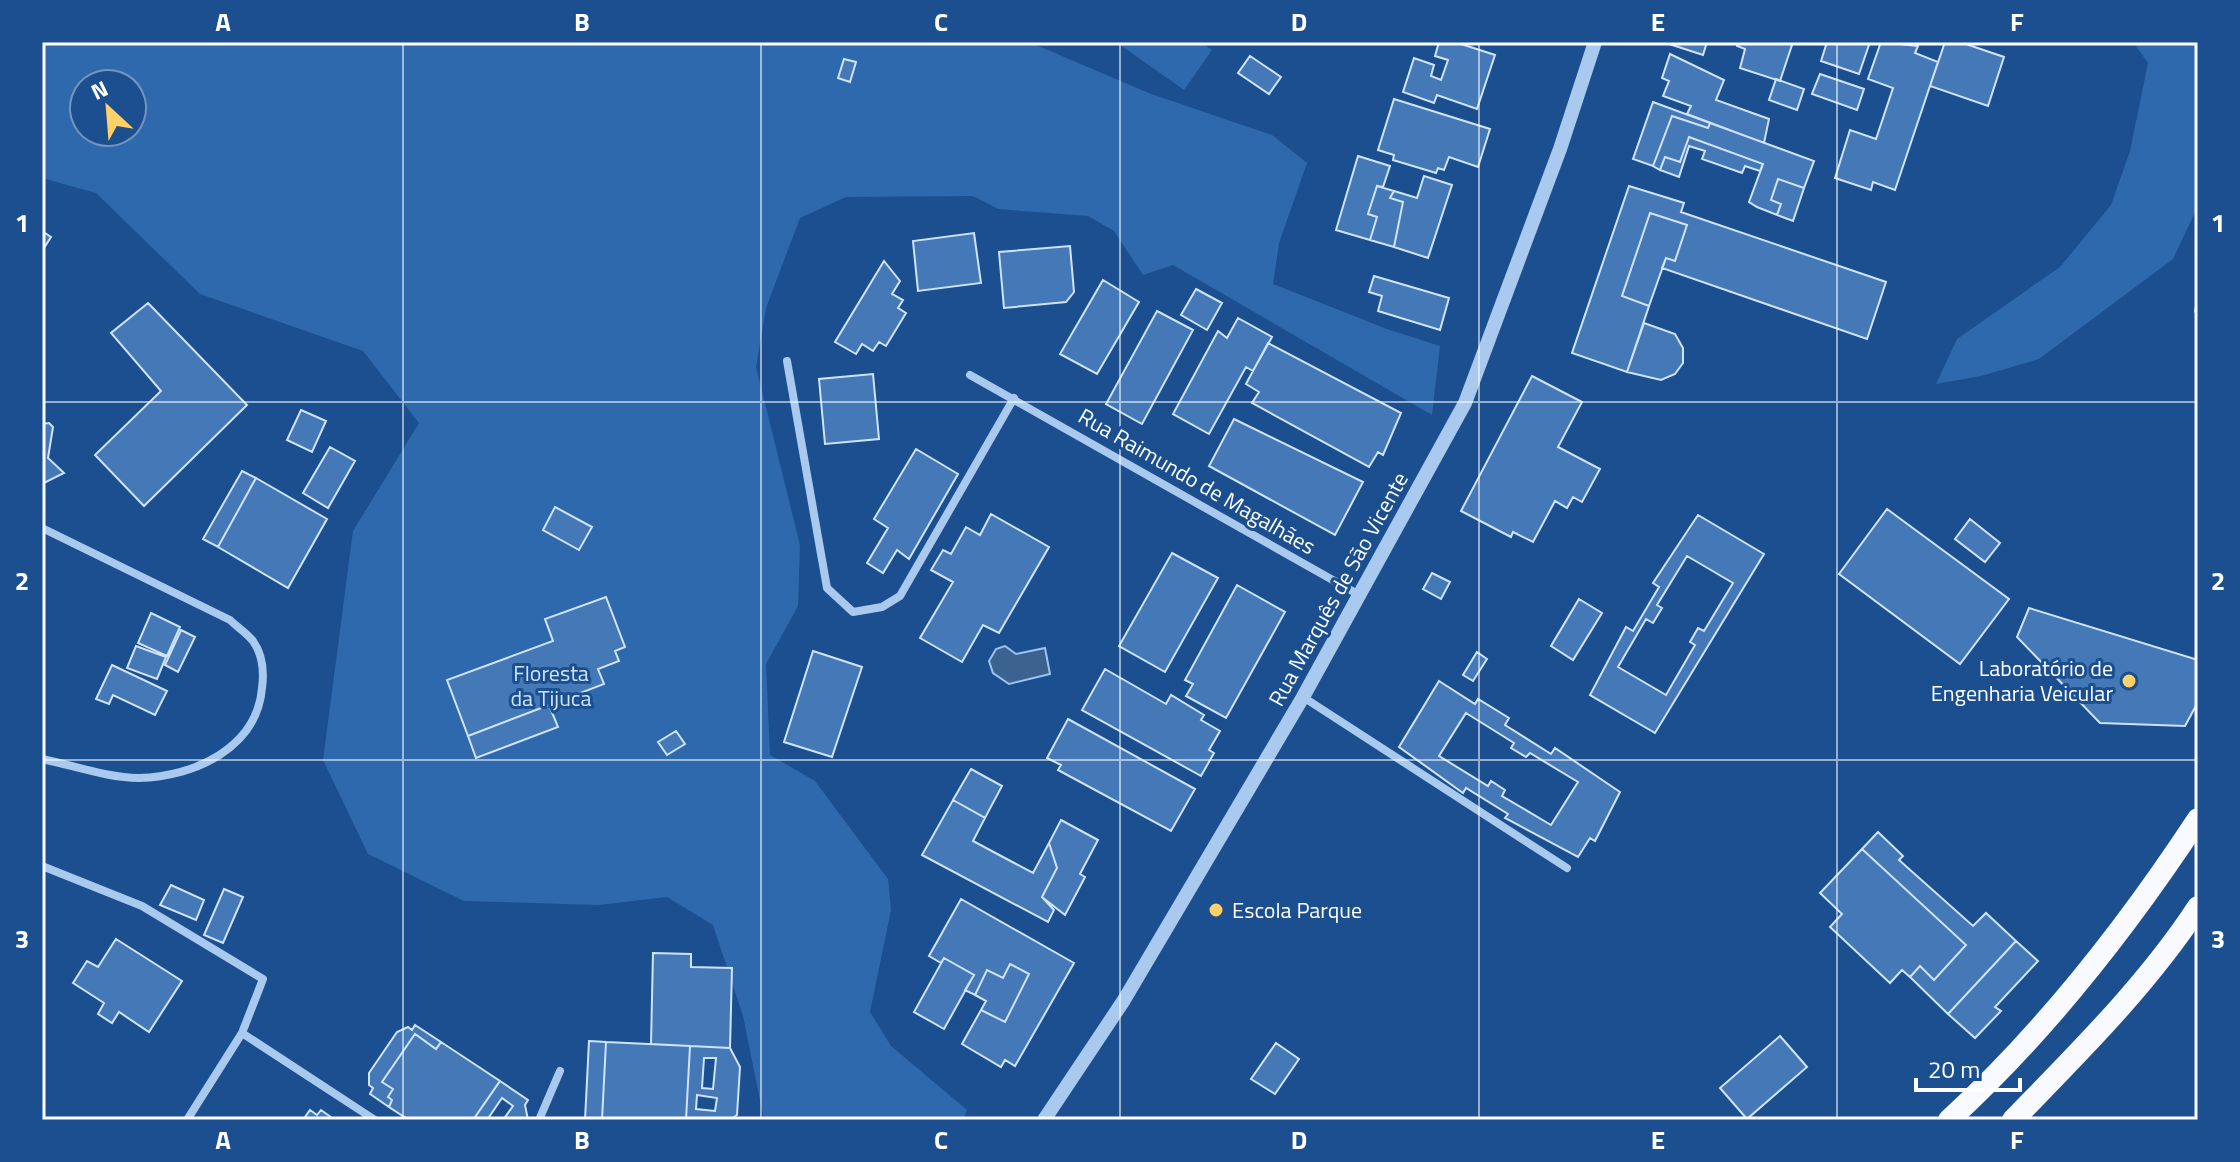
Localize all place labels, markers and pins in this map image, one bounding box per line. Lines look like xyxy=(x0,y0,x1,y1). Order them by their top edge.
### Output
place label: Laboratório de Engenharia Veicular xyxy=(1931,651,2113,710)
marker: Laboratório de Engenharia Veicular xyxy=(2120,672,2138,690)
place label: Escola Parque xyxy=(1232,893,1362,927)
marker: Escola Parque xyxy=(1207,901,1225,919)

